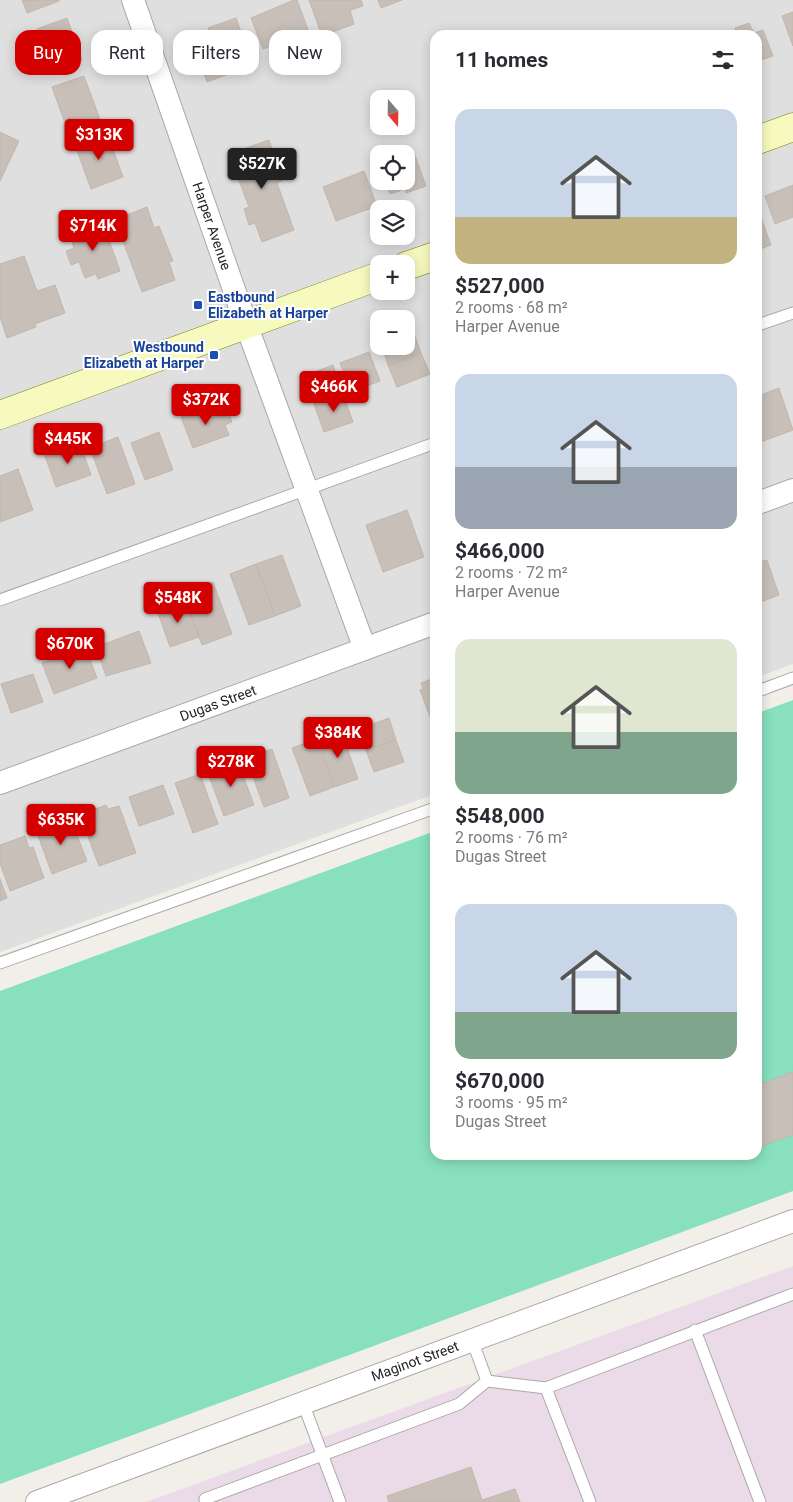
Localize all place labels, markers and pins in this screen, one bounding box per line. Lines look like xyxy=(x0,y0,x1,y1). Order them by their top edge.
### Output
pin: $313K xyxy=(64,119,134,161)
pin: $527K xyxy=(227,148,297,190)
pin: $714K xyxy=(58,210,128,252)
place label: Eastbound Elizabeth at Harper xyxy=(208,289,328,321)
marker: Eastbound Elizabeth at Harper xyxy=(192,299,204,311)
place label: Westbound Elizabeth at Harper xyxy=(84,339,204,371)
marker: Westbound Elizabeth at Harper xyxy=(208,349,220,361)
pin: $466K xyxy=(299,370,369,413)
pin: $372K xyxy=(171,384,241,426)
pin: $445K xyxy=(33,422,103,465)
pin: $548K xyxy=(143,582,213,624)
pin: $670K xyxy=(35,628,105,670)
pin: $384K xyxy=(303,716,373,759)
pin: $278K xyxy=(196,746,266,788)
pin: $635K xyxy=(26,804,96,846)

